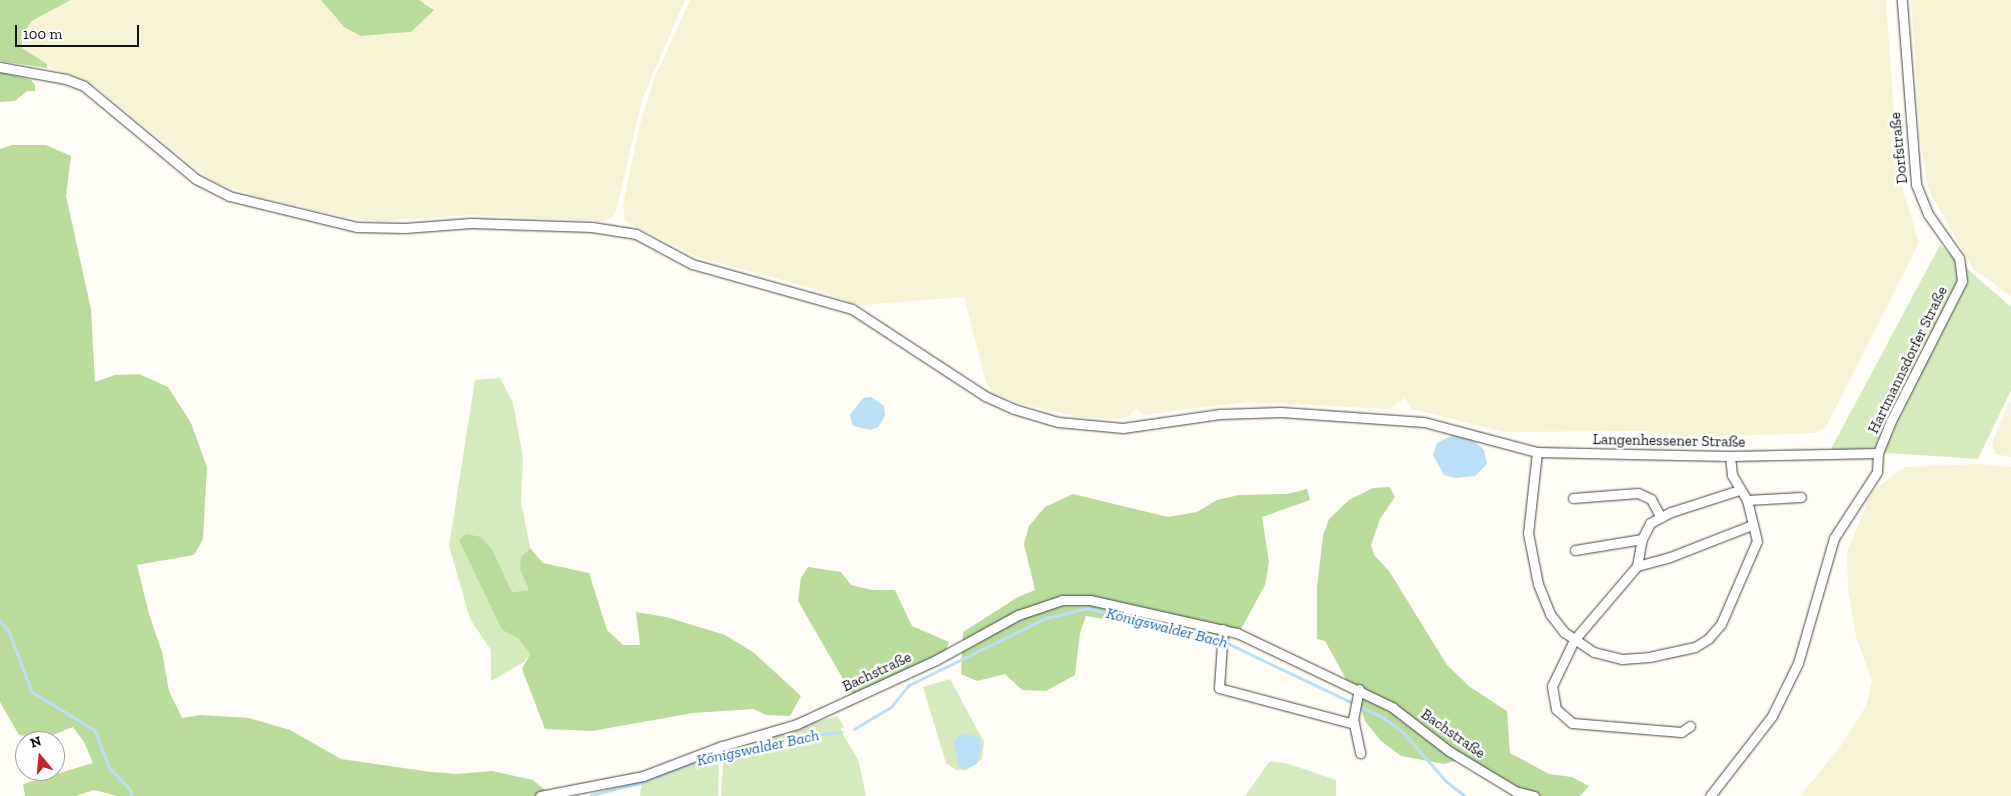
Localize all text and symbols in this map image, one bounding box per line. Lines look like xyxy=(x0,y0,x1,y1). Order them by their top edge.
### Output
scale bar xyxy=(18,15,141,47)
text: 100 m xyxy=(23,25,62,43)
street label: Dorfstraße xyxy=(1886,111,1912,185)
street label: Hartmannsdorfer Straße xyxy=(1864,283,1952,437)
street label: Langenhessener Straße xyxy=(1592,431,1746,451)
water label: Königswalder Bach xyxy=(1104,604,1230,652)
street label: Bachstraße xyxy=(840,648,914,696)
street label: Bachstraße xyxy=(1417,705,1489,763)
water label: Königswalder Bach xyxy=(695,726,821,770)
north arrow xyxy=(15,731,65,781)
text: N xyxy=(28,732,43,752)

